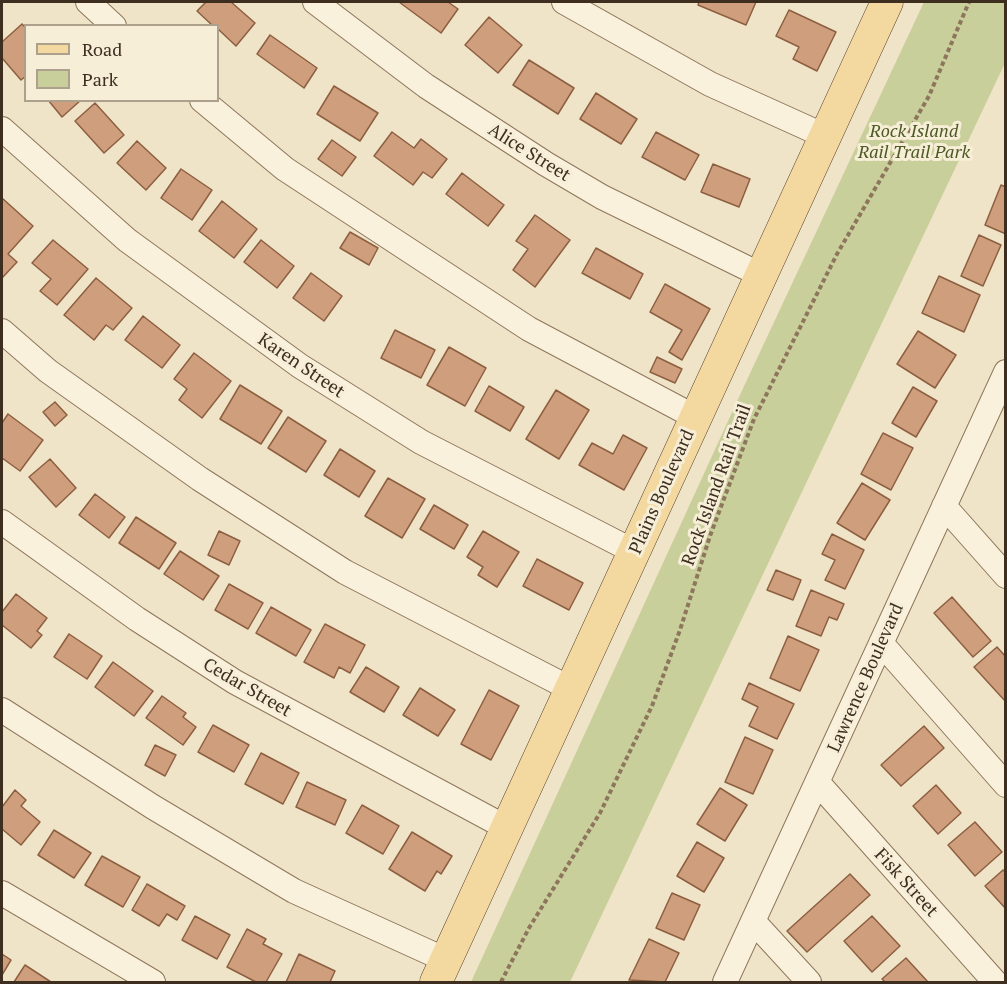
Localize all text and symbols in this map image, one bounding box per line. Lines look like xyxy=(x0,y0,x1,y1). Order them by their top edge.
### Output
legend xyxy=(24,24,219,102)
text: Road xyxy=(82,37,122,61)
text: Park xyxy=(82,67,118,91)
street label: Alice Street xyxy=(484,119,574,187)
park label: Rock Island Rail Trail Park xyxy=(858,121,970,164)
street label: Karen Street xyxy=(254,329,348,403)
street label: Rock Island Rail Trail xyxy=(678,401,756,569)
street label: Plains Boulevard xyxy=(625,426,699,558)
street label: Lawrence Boulevard xyxy=(823,600,909,756)
street label: Cedar Street xyxy=(199,654,295,722)
street label: Fisk Street xyxy=(870,844,942,922)

